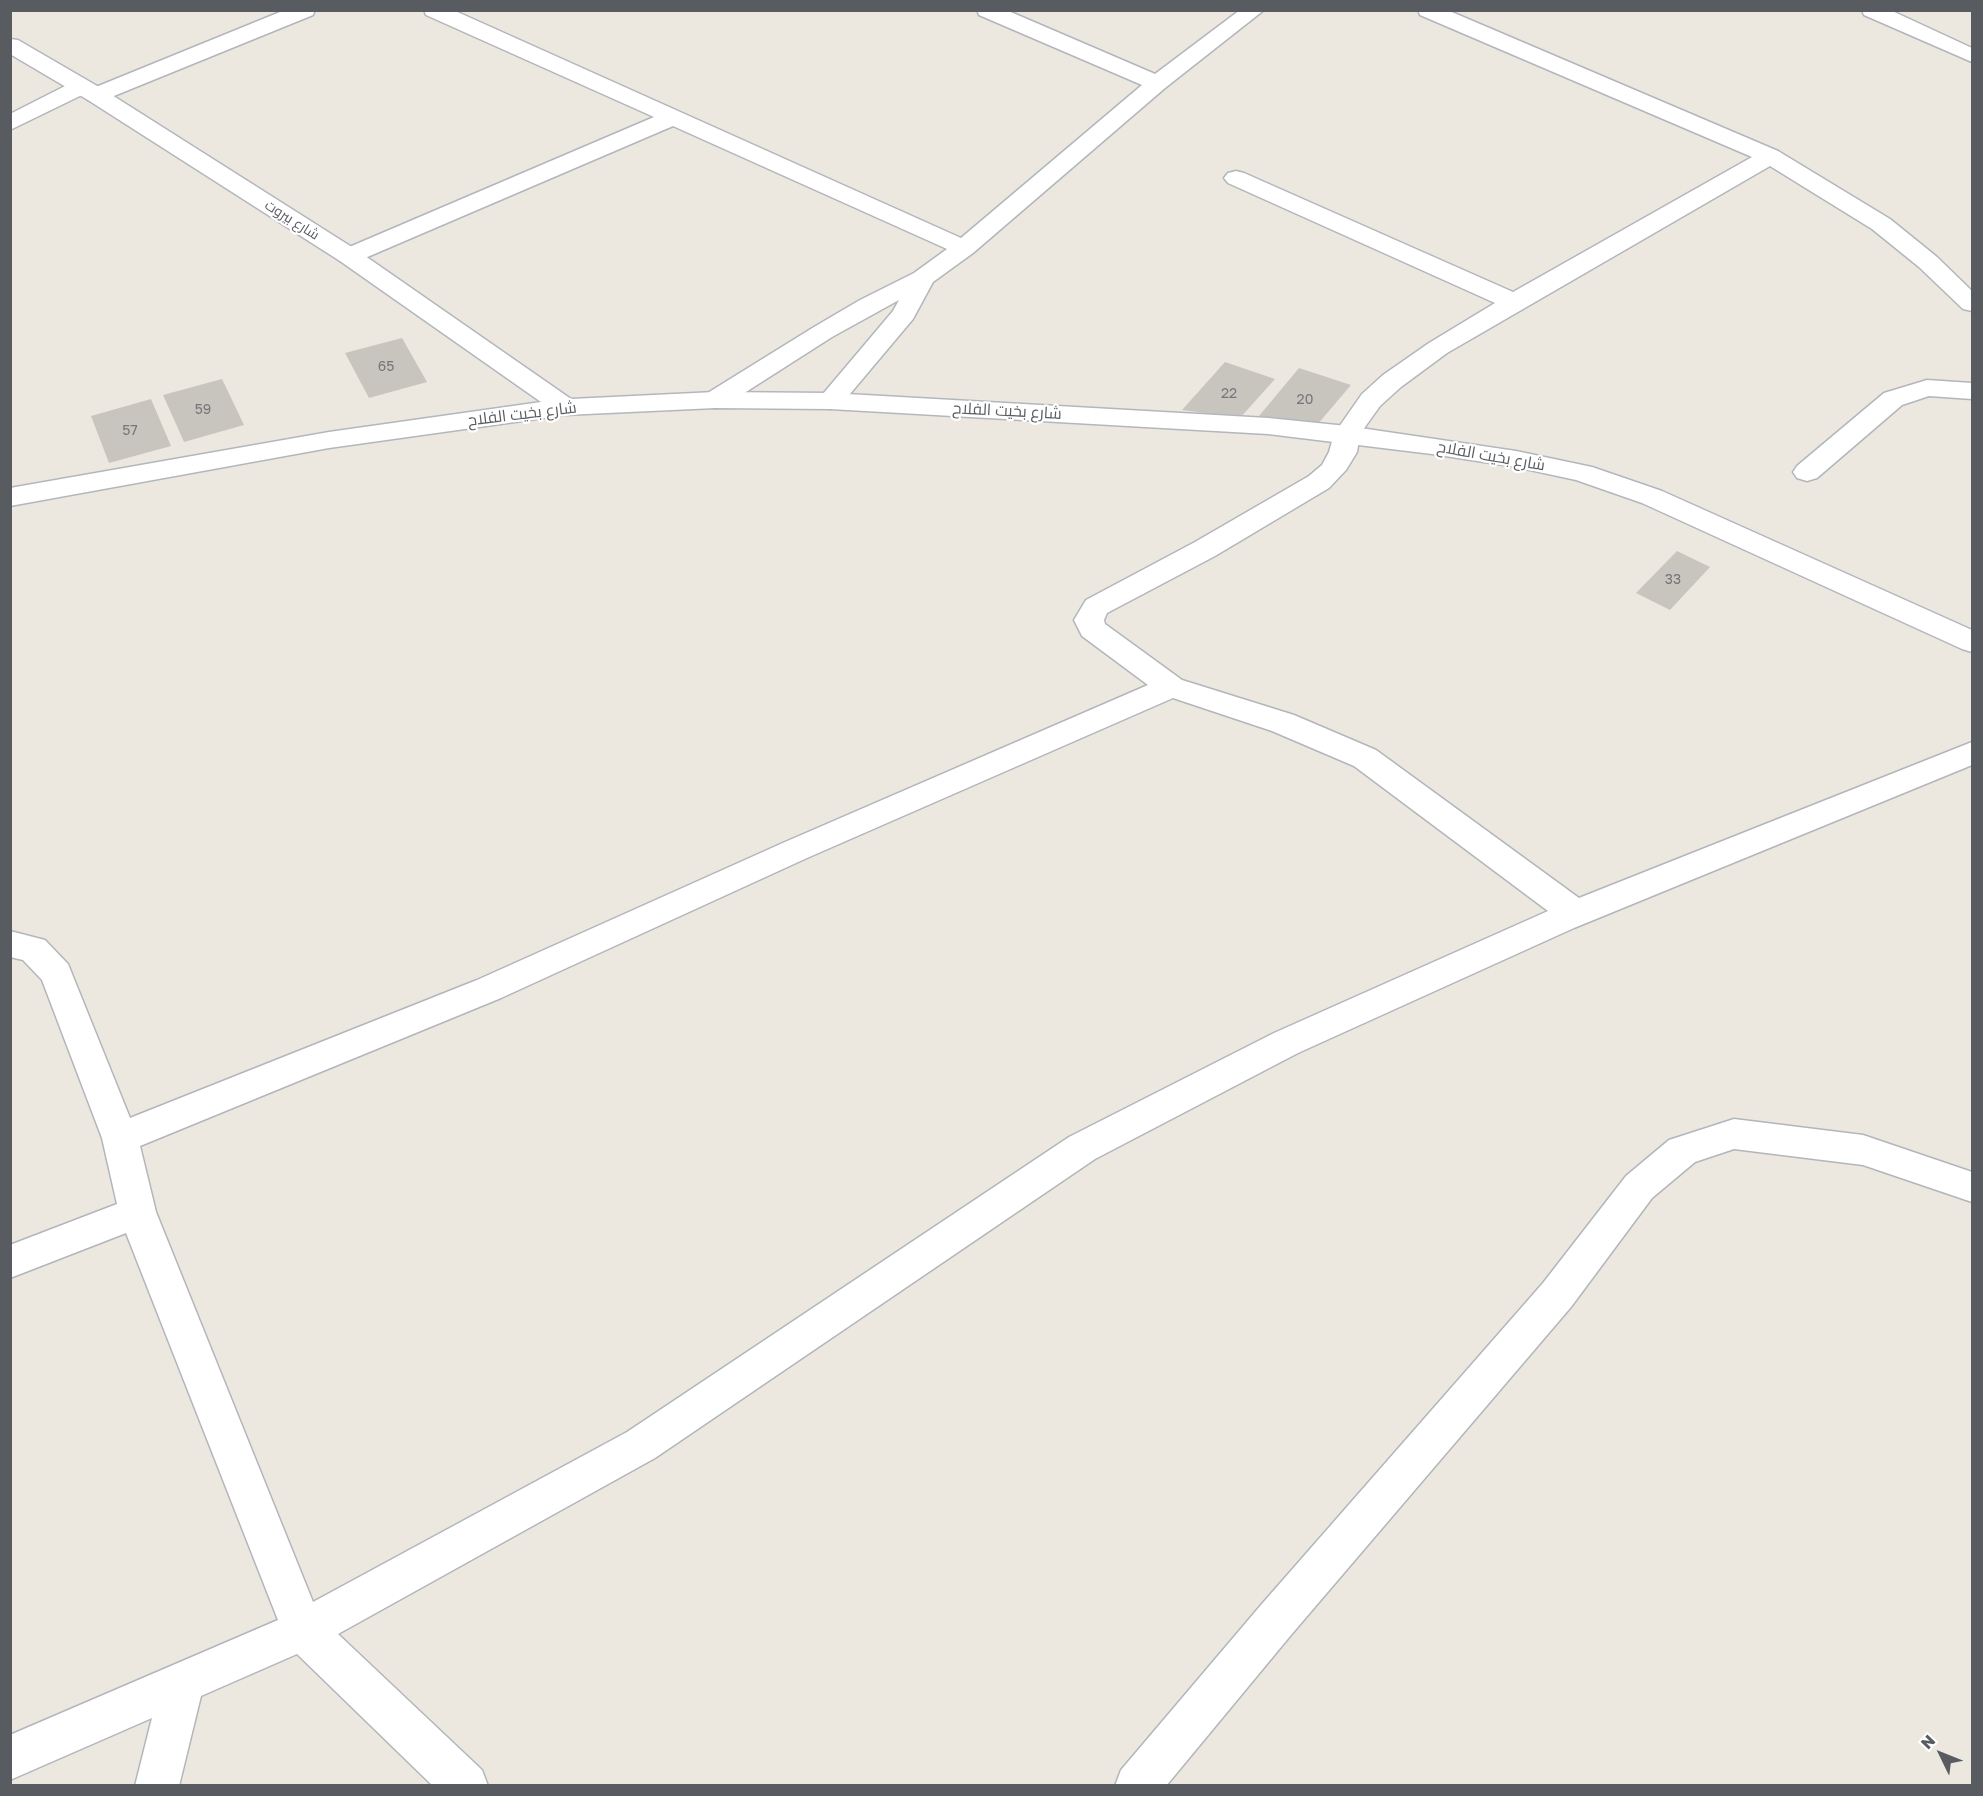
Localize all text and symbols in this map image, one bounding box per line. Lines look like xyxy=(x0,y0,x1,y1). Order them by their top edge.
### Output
street label: شارع بيروت xyxy=(262,197,322,243)
house number: 65 xyxy=(378,359,394,375)
house number: 22 xyxy=(1221,386,1237,402)
house number: 20 xyxy=(1297,392,1313,408)
street label: شارع بخيت الفلاح xyxy=(466,398,578,430)
street label: شارع بخيت الفلاح xyxy=(952,399,1062,423)
house number: 59 xyxy=(195,402,211,418)
house number: 57 xyxy=(122,423,138,439)
street label: شارع بخيت الفلاح xyxy=(1435,437,1547,475)
house number: 33 xyxy=(1665,572,1681,588)
north arrow xyxy=(1911,1724,1971,1784)
text: N xyxy=(1916,1730,1939,1753)

